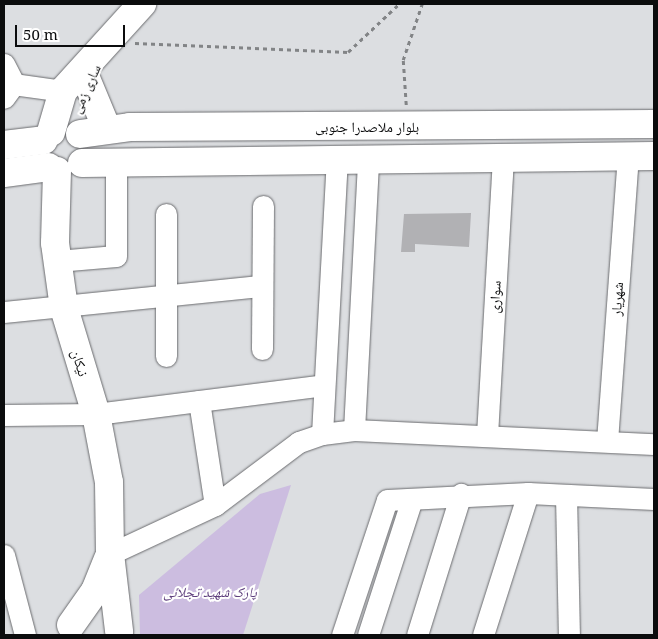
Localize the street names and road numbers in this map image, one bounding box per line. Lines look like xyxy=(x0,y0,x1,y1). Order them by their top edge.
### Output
street label: ساری زمی xyxy=(68,62,104,116)
street label: بلوار ملاصدرا جنوبی xyxy=(315,119,419,135)
street label: سواری xyxy=(486,280,504,314)
street label: شهریار xyxy=(607,281,627,317)
street label: نیکان xyxy=(68,348,92,378)

